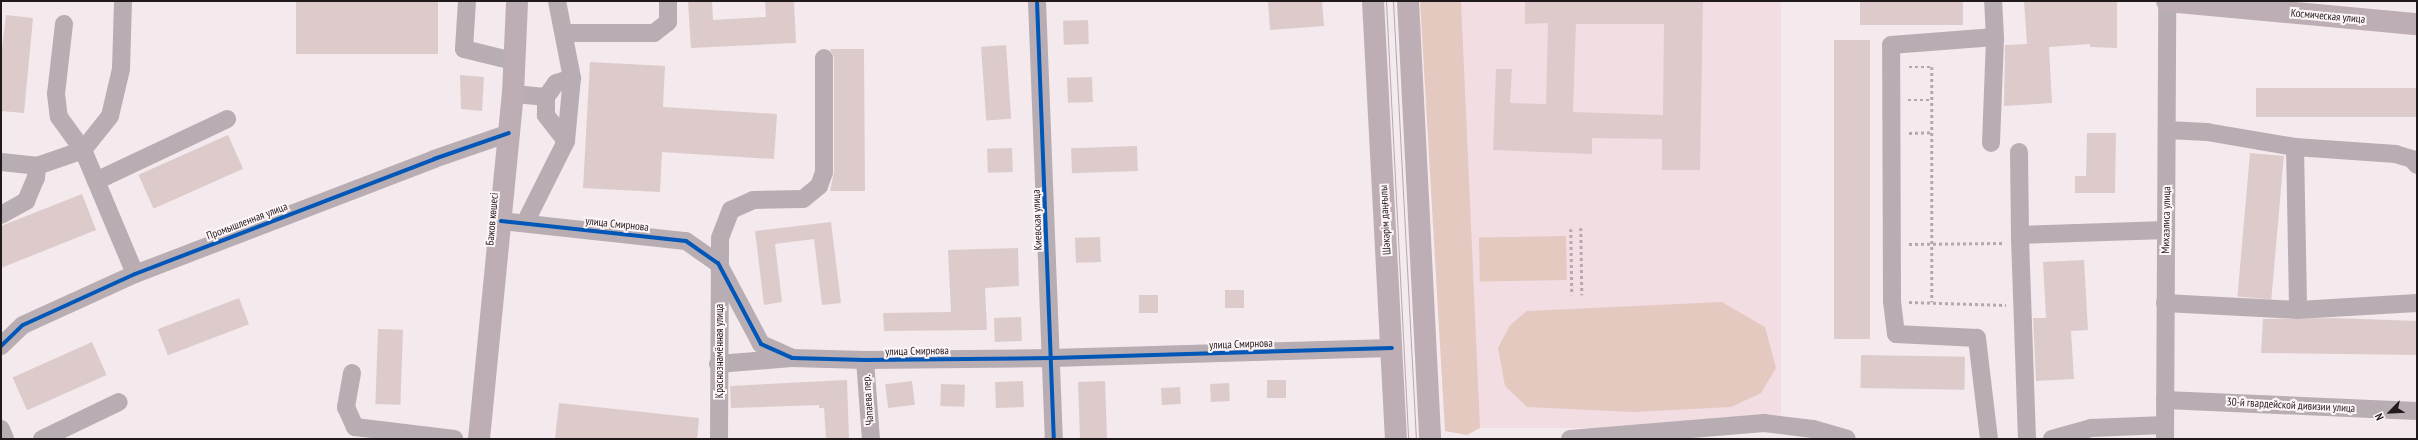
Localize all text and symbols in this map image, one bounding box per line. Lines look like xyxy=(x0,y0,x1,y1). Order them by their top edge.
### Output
street label: Космическая улица xyxy=(2290,6,2366,26)
street label: Шәкәрім даңғылы xyxy=(1377,185,1393,255)
street label: Михаэлиса улица xyxy=(2159,186,2173,254)
street label: Киевская улица xyxy=(1029,189,1045,251)
street label: Бажов көшесі xyxy=(483,192,501,246)
street label: Промышленная улица xyxy=(205,199,289,243)
street label: улица Смирнова xyxy=(585,214,649,234)
street label: Краснознамённая улица xyxy=(712,304,726,398)
street label: улица Смирнова xyxy=(1209,336,1273,352)
street label: улица Смирнова xyxy=(885,344,949,358)
street label: Чапаева пер. xyxy=(860,374,876,426)
north arrow xyxy=(2370,392,2410,432)
street label: 30-й гвардейской дивизии улица xyxy=(2226,395,2356,415)
text: N xyxy=(2371,411,2387,422)

